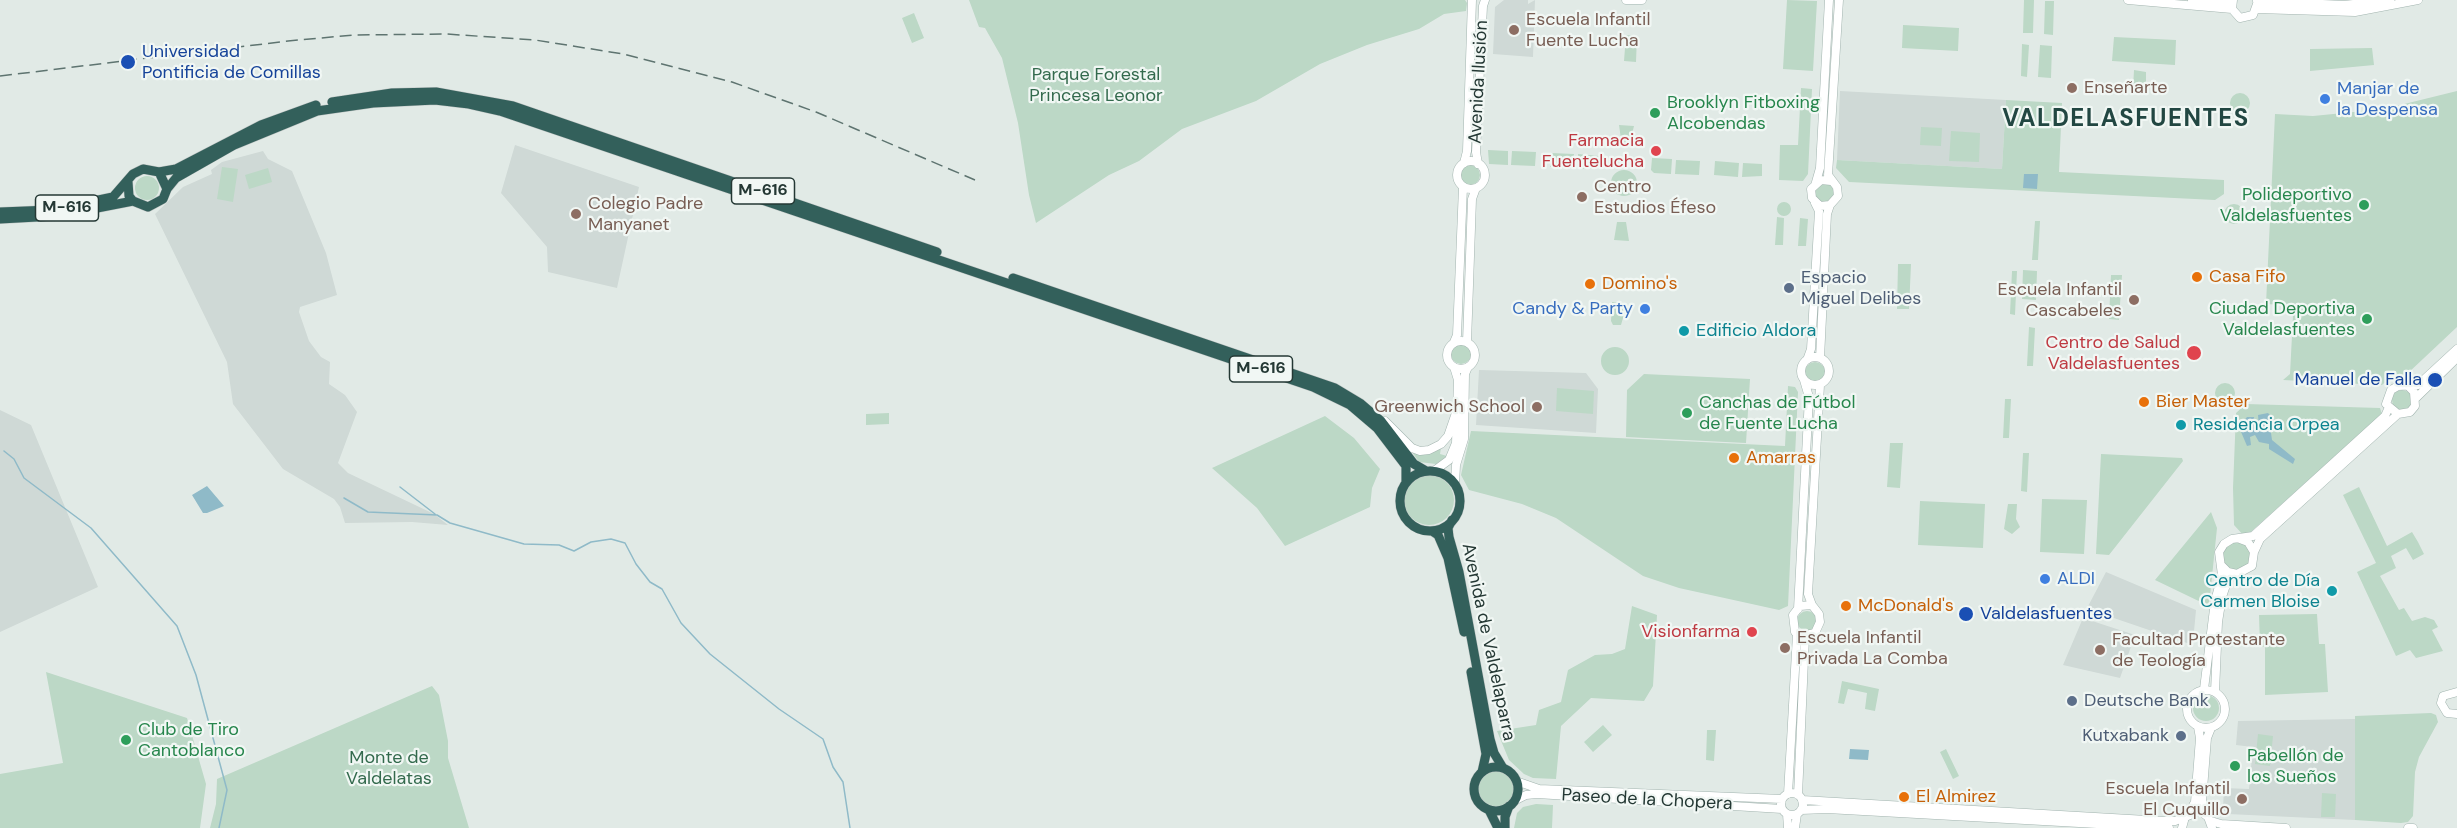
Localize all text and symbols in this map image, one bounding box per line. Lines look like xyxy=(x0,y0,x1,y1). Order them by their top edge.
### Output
place label: Escuela Infantil Fuente Lucha xyxy=(1526,9,1650,52)
street label: Avenida Ilusión xyxy=(1465,20,1493,144)
marker: Escuela Infantil Fuente Lucha xyxy=(1507,23,1521,37)
place label: Universidad Pontificia de Comillas xyxy=(142,41,321,84)
marker: Universidad Pontificia de Comillas xyxy=(119,53,137,71)
park label: Parque Forestal Princesa Leonor xyxy=(1029,64,1163,106)
place label: Enseñarte xyxy=(2084,77,2168,99)
place label: Manjar de la Despensa xyxy=(2337,78,2438,121)
marker: Enseñarte xyxy=(2065,81,2079,95)
place label: Brooklyn Fitboxing Alcobendas xyxy=(1667,92,1820,134)
marker: Manjar de la Despensa xyxy=(2318,92,2332,106)
marker: Brooklyn Fitboxing Alcobendas xyxy=(1648,106,1662,120)
district label: VALDELASFUENTES xyxy=(2002,106,2250,134)
place label: Farmacia Fuentelucha xyxy=(1542,130,1644,172)
marker: Farmacia Fuentelucha xyxy=(1649,144,1663,158)
place label: Centro Estudios Éfeso xyxy=(1594,176,1716,219)
road number: M-616 xyxy=(732,178,795,204)
place label: Polideportivo Valdelasfuentes xyxy=(2220,184,2352,226)
marker: Centro Estudios Éfeso xyxy=(1575,190,1589,204)
place label: Colegio Padre Manyanet xyxy=(588,193,703,236)
road number: M-616 xyxy=(36,195,98,221)
marker: Polideportivo Valdelasfuentes xyxy=(2357,198,2371,212)
marker: Colegio Padre Manyanet xyxy=(569,207,583,221)
place label: Casa Fifo xyxy=(2209,266,2286,288)
place label: Espacio Miguel Delibes xyxy=(1801,267,1921,310)
marker: Casa Fifo xyxy=(2190,270,2204,284)
place label: Domino's xyxy=(1602,273,1678,295)
marker: Domino's xyxy=(1583,277,1597,291)
place label: Escuela Infantil Cascabeles xyxy=(1998,279,2122,322)
marker: Espacio Miguel Delibes xyxy=(1782,281,1796,295)
marker: Escuela Infantil Cascabeles xyxy=(2127,293,2141,307)
place label: Candy & Party xyxy=(1512,298,1633,320)
place label: Ciudad Deportiva Valdelasfuentes xyxy=(2209,298,2355,340)
marker: Candy & Party xyxy=(1638,302,1652,316)
marker: Ciudad Deportiva Valdelasfuentes xyxy=(2360,312,2374,326)
place label: Edificio Aldora xyxy=(1696,320,1816,342)
marker: Edificio Aldora xyxy=(1677,324,1691,338)
place label: Centro de Salud Valdelasfuentes xyxy=(2046,332,2180,374)
marker: Centro de Salud Valdelasfuentes xyxy=(2185,344,2203,362)
road number: M-616 xyxy=(1230,356,1292,382)
place label: Manuel de Falla xyxy=(2294,369,2422,391)
marker: Manuel de Falla xyxy=(2426,371,2444,389)
place label: Bier Master xyxy=(2156,391,2250,413)
place label: Canchas de Fútbol de Fuente Lucha xyxy=(1699,392,1856,434)
marker: Bier Master xyxy=(2137,395,2151,409)
place label: Greenwich School xyxy=(1374,396,1525,418)
marker: Greenwich School xyxy=(1530,400,1544,414)
marker: Canchas de Fútbol de Fuente Lucha xyxy=(1680,406,1694,420)
place label: Residencia Orpea xyxy=(2193,414,2340,436)
marker: Residencia Orpea xyxy=(2174,418,2188,432)
place label: Amarras xyxy=(1746,447,1816,469)
marker: Amarras xyxy=(1727,451,1741,465)
street label: Avenida de Valdelaparra xyxy=(1456,541,1520,743)
place label: ALDI xyxy=(2057,568,2095,590)
place label: Centro de Día Carmen Bloise xyxy=(2200,570,2320,612)
marker: ALDI xyxy=(2038,572,2052,586)
marker: Centro de Día Carmen Bloise xyxy=(2325,584,2339,598)
place label: McDonald's xyxy=(1858,595,1954,617)
marker: McDonald's xyxy=(1839,599,1853,613)
place label: Valdelasfuentes xyxy=(1980,603,2112,625)
marker: Valdelasfuentes xyxy=(1957,605,1975,623)
place label: Visionfarma xyxy=(1641,621,1740,643)
marker: Visionfarma xyxy=(1745,625,1759,639)
place label: Escuela Infantil Privada La Comba xyxy=(1797,627,1948,670)
place label: Facultad Protestante de Teología xyxy=(2112,629,2285,672)
marker: Escuela Infantil Privada La Comba xyxy=(1778,641,1792,655)
marker: Facultad Protestante de Teología xyxy=(2093,643,2107,657)
place label: Deutsche Bank xyxy=(2084,690,2209,712)
marker: Deutsche Bank xyxy=(2065,694,2079,708)
place label: Club de Tiro Cantoblanco xyxy=(138,719,245,762)
place label: Kutxabank xyxy=(2082,725,2169,747)
marker: Kutxabank xyxy=(2174,729,2188,743)
marker: Club de Tiro Cantoblanco xyxy=(119,733,133,747)
place label: Pabellón de los Sueños xyxy=(2247,745,2344,788)
park label: Monte de Valdelatas xyxy=(346,747,432,789)
marker: Pabellón de los Sueños xyxy=(2228,759,2242,773)
place label: Escuela Infantil El Cuquillo xyxy=(2106,778,2230,820)
street label: Paseo de la Chopera xyxy=(1561,785,1733,815)
place label: El Almirez xyxy=(1916,786,1996,808)
marker: El Almirez xyxy=(1897,790,1911,804)
marker: Escuela Infantil El Cuquillo xyxy=(2235,792,2249,806)

